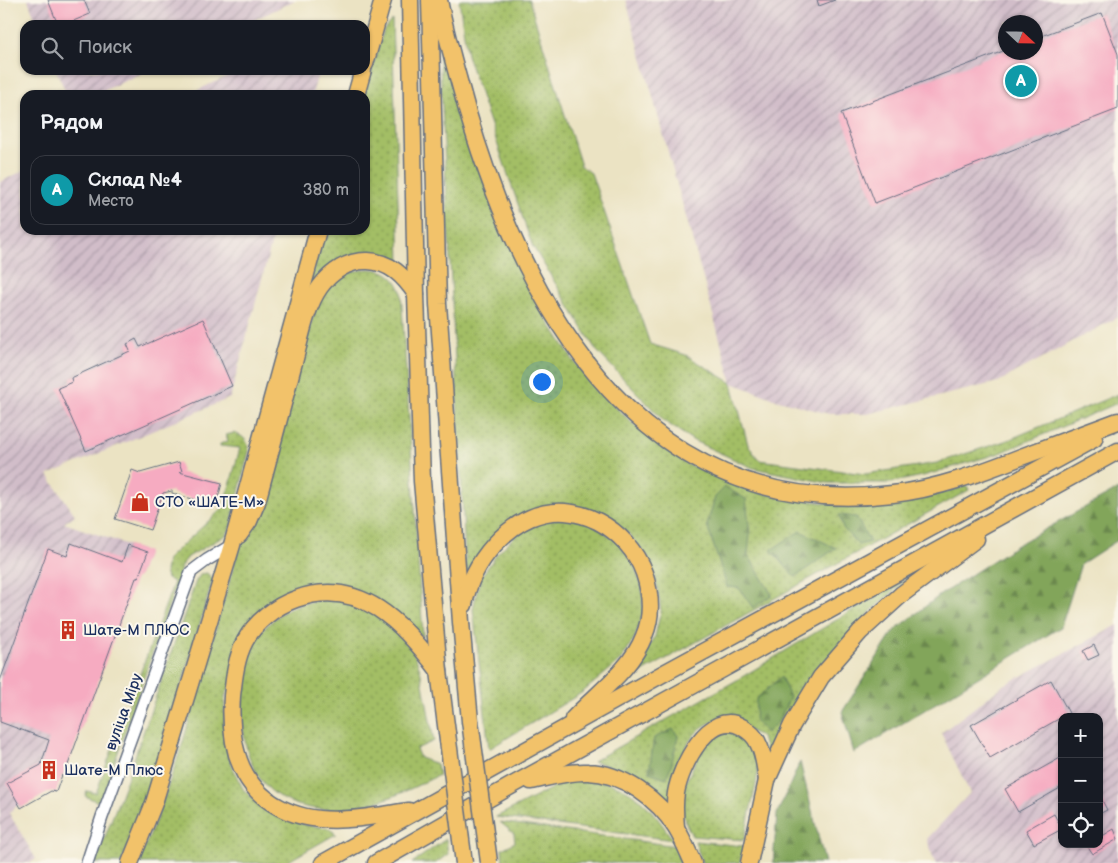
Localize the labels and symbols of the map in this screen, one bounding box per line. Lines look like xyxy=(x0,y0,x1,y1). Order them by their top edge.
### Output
north arrow xyxy=(998,15,1043,60)
pin: A xyxy=(1005,62,1037,100)
your location xyxy=(529,369,555,395)
shop icon: СТО «ШАТЕ-М» xyxy=(129,491,151,513)
place label: СТО «ШАТЕ-М» xyxy=(155,493,264,512)
building icon: Шате-М ПЛЮС xyxy=(57,619,79,641)
place label: Шате-М ПЛЮС xyxy=(83,621,189,640)
street label: вуліца Міру xyxy=(101,671,147,753)
building icon: Шате-М Плюс xyxy=(38,759,60,781)
place label: Шате-М Плюс xyxy=(64,761,164,780)

